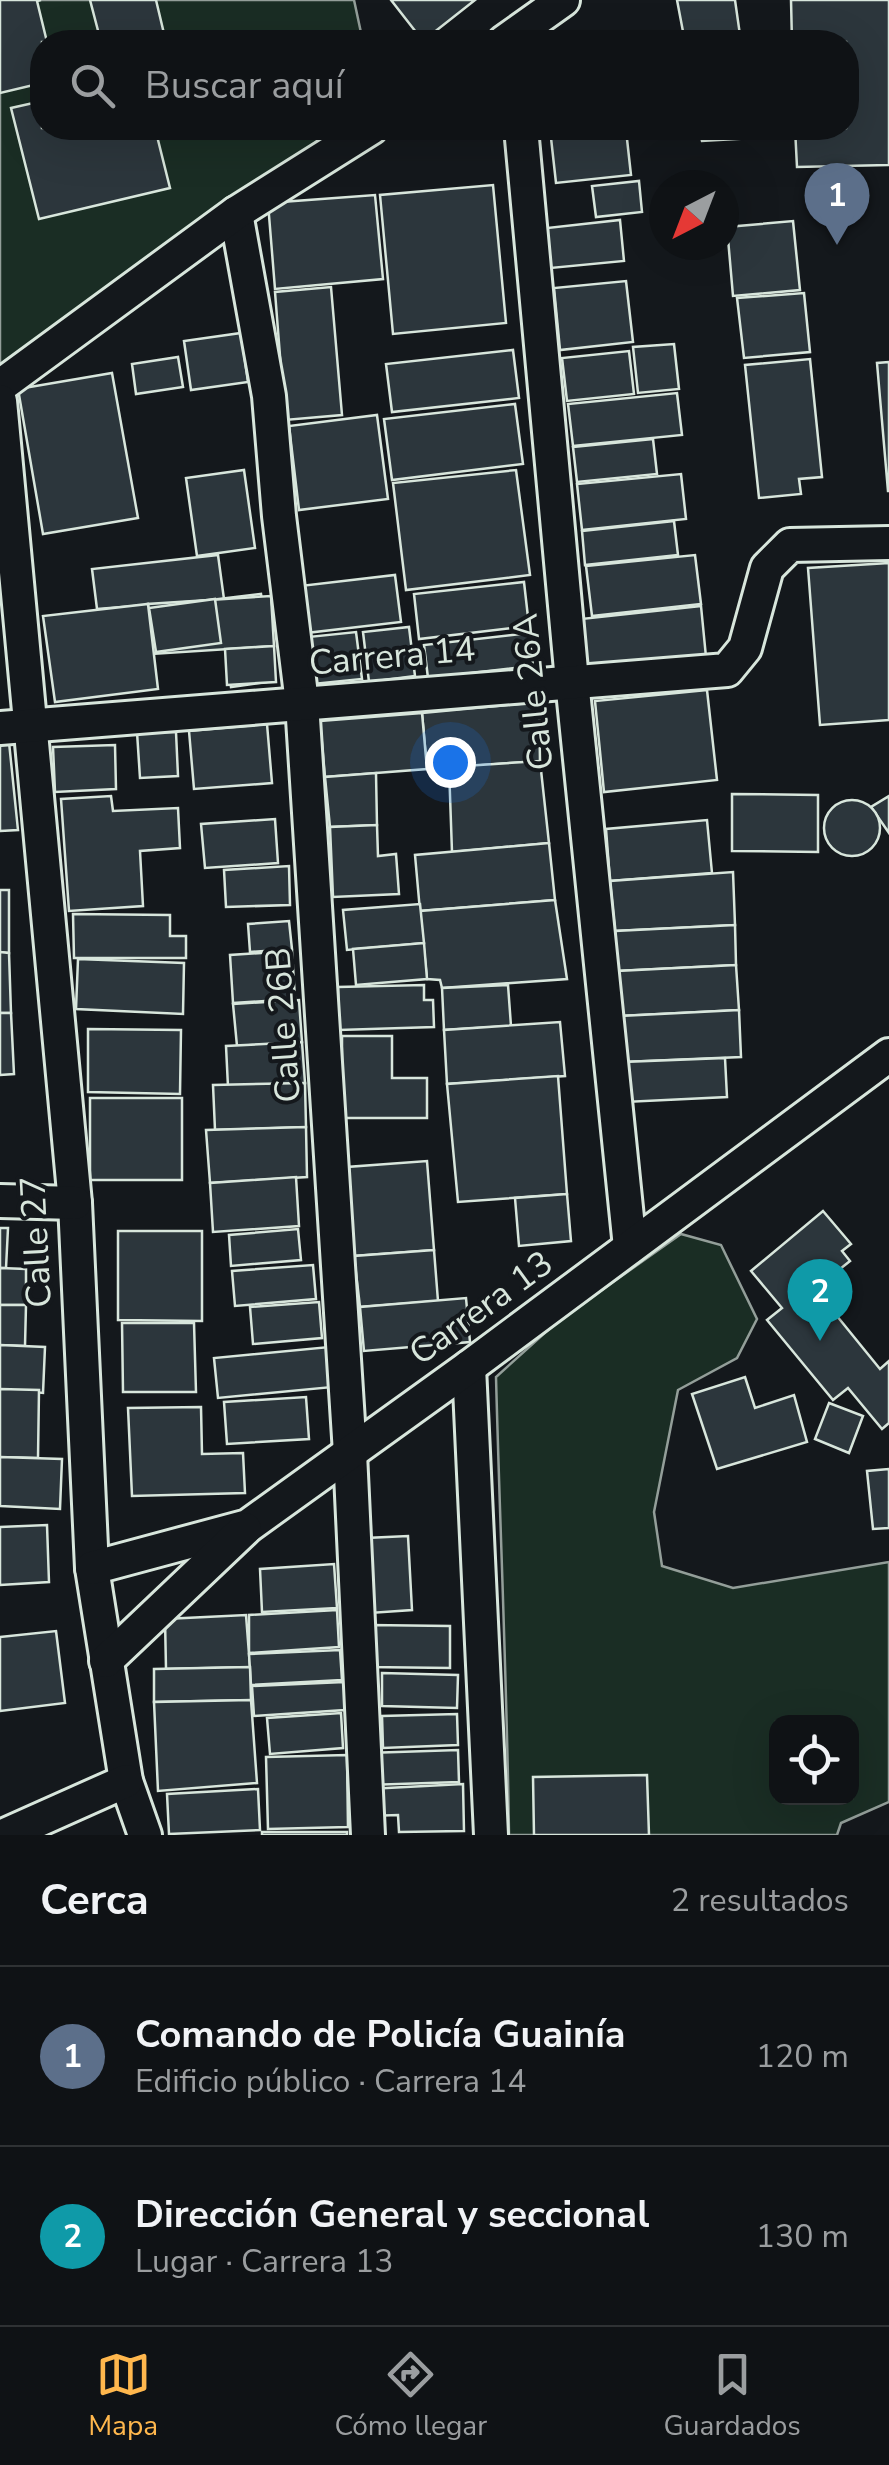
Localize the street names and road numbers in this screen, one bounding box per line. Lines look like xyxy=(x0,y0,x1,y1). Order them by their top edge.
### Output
street label: Calle 26A xyxy=(501,611,565,773)
street label: Carrera 14 xyxy=(307,625,477,687)
street label: Calle 26B xyxy=(254,946,312,1104)
street label: Calle 27 xyxy=(9,1175,63,1309)
street label: Carrera 13 xyxy=(400,1240,562,1376)

